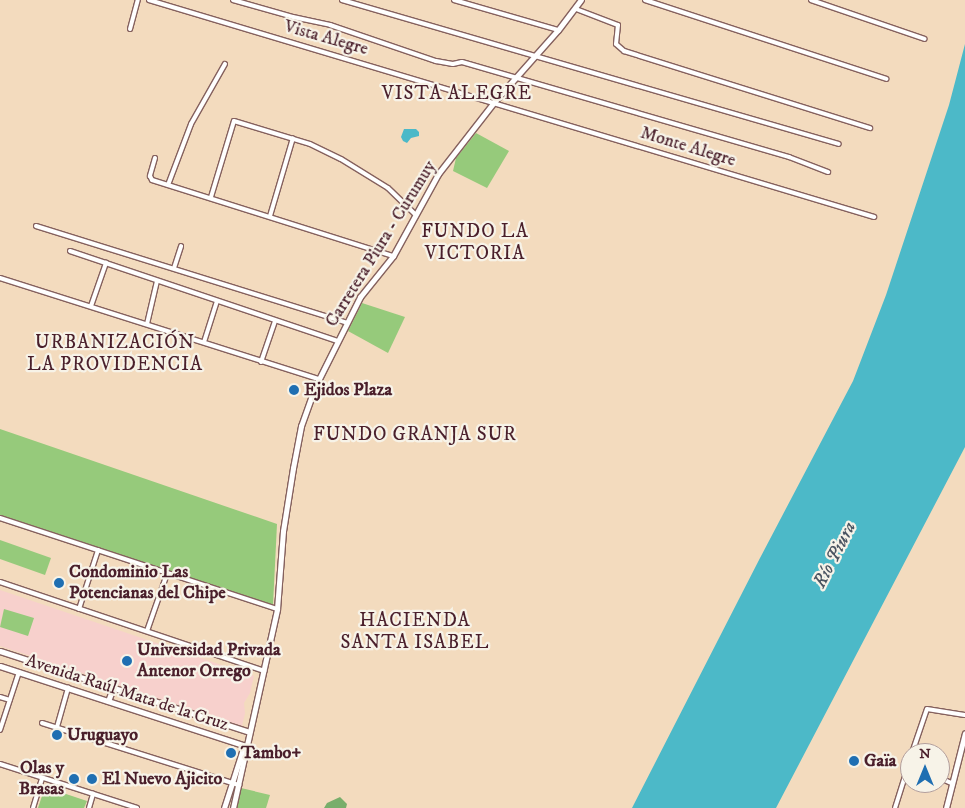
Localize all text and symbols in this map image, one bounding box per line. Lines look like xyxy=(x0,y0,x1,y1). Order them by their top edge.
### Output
street label: Vista Alegre xyxy=(282,16,370,60)
district label: VISTA ALEGRE xyxy=(380,83,534,105)
street label: Monte Alegre xyxy=(638,122,738,172)
street label: Carretera Piura - Curumuy xyxy=(321,157,441,331)
district label: FUNDO LA VICTORIA xyxy=(420,221,530,265)
district label: URBANIZACIÓN LA PROVIDENCIA xyxy=(25,332,205,376)
place label: Ejidos Plaza xyxy=(304,379,392,401)
marker: Ejidos Plaza xyxy=(288,384,300,396)
district label: FUNDO GRANJA SUR xyxy=(311,424,519,446)
water label: Río Piura xyxy=(809,518,861,592)
place label: Condominio Las Potencianas del Chipe xyxy=(69,562,226,604)
marker: Condominio Las Potencianas del Chipe xyxy=(53,577,65,589)
district label: HACIENDA SANTA ISABEL xyxy=(339,610,491,654)
place label: Universidad Privada Antenor Orrego xyxy=(137,640,281,682)
street label: Avenida Raúl Mata de la Cruz xyxy=(23,650,231,736)
marker: Universidad Privada Antenor Orrego xyxy=(121,655,133,667)
place label: Uruguayo xyxy=(67,724,138,746)
marker: Uruguayo xyxy=(51,729,63,741)
place label: Tambo+ xyxy=(241,742,302,764)
north arrow xyxy=(900,743,950,793)
text: N xyxy=(919,745,931,763)
marker: Tambo+ xyxy=(225,747,237,759)
place label: Gaïa xyxy=(864,750,897,772)
marker: Gaïa xyxy=(848,755,860,767)
place label: Olas y Brasas xyxy=(19,758,64,801)
place label: El Nuevo Ajicito xyxy=(102,768,222,790)
marker: Olas y Brasas xyxy=(68,773,80,785)
marker: El Nuevo Ajicito xyxy=(86,773,98,785)

